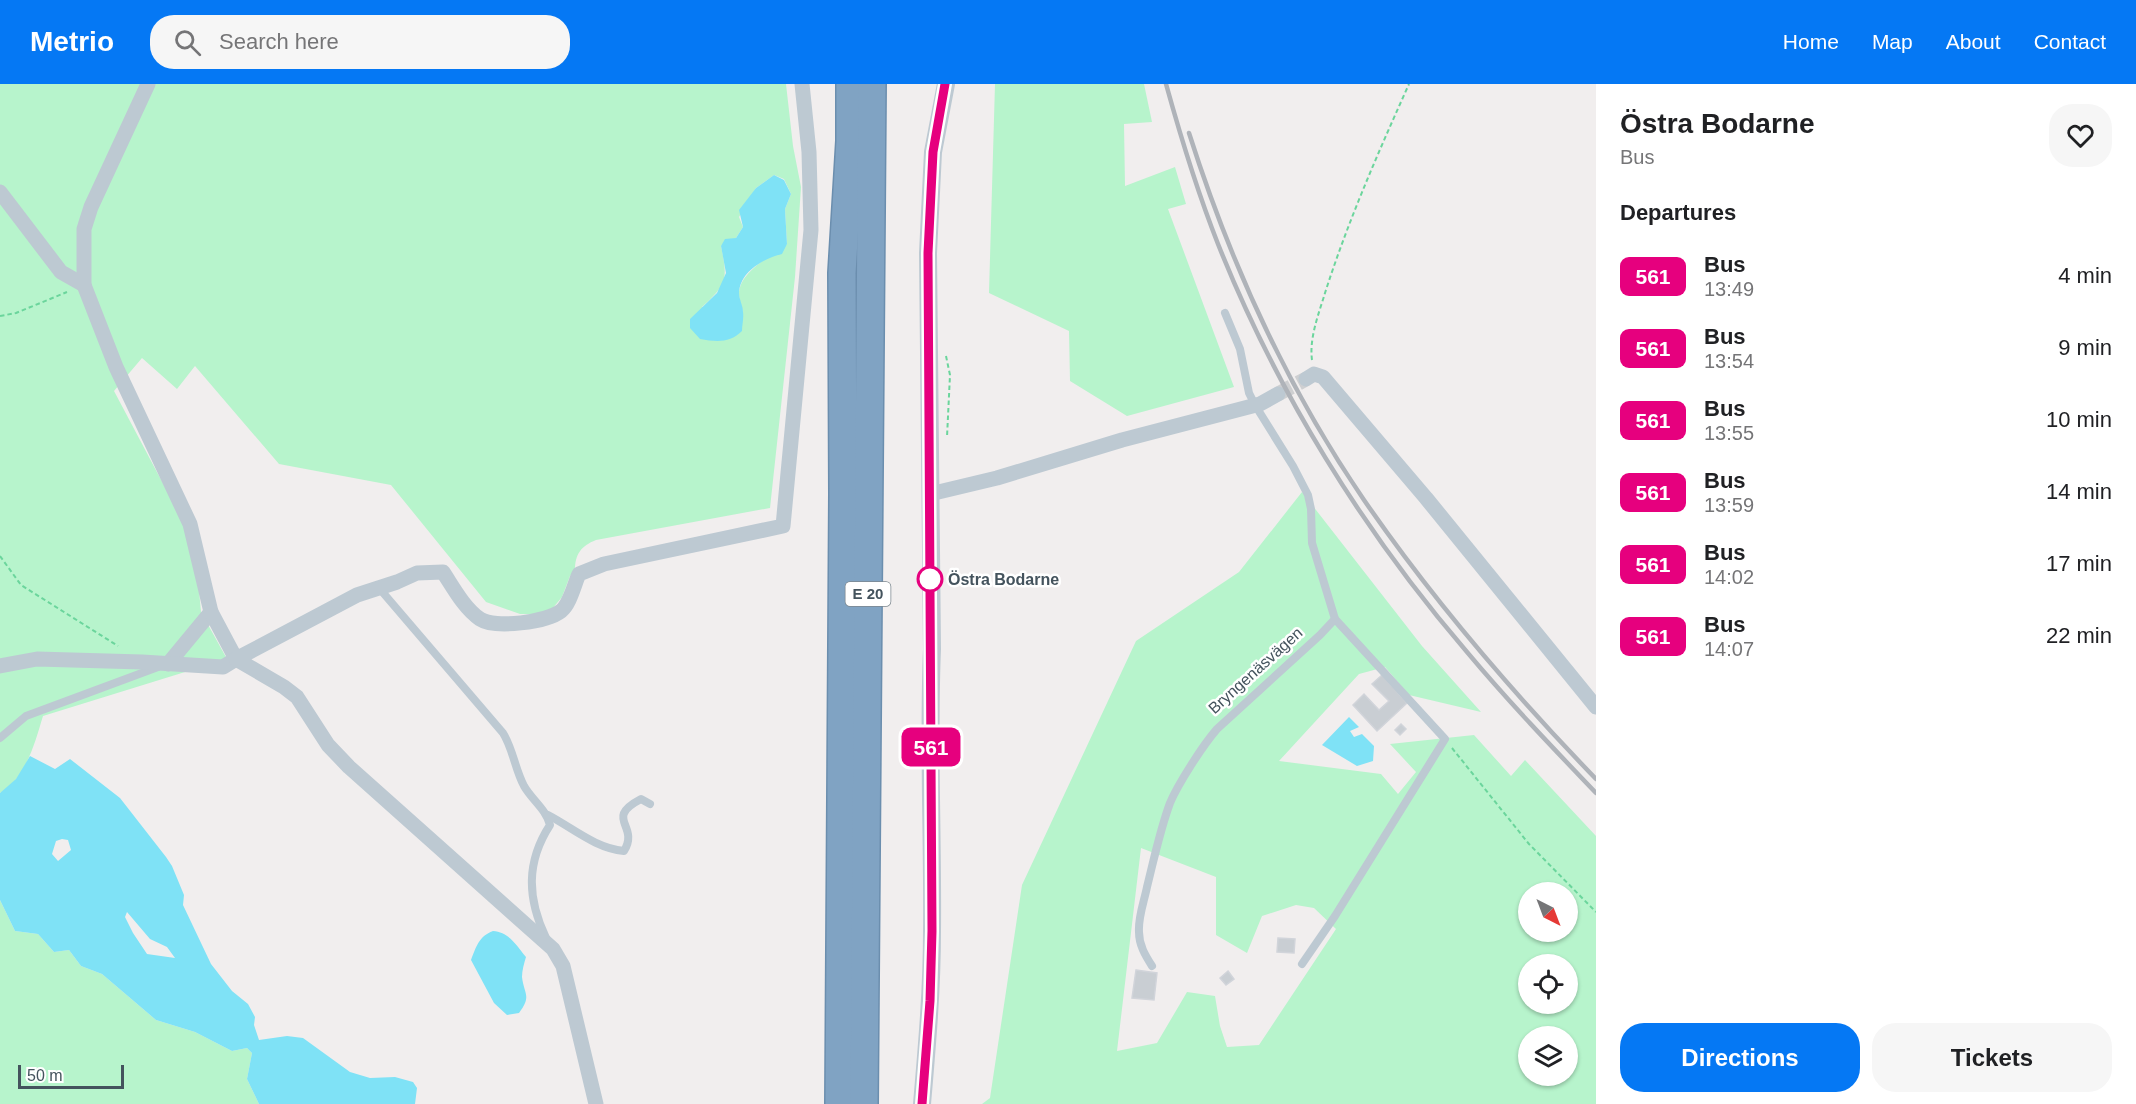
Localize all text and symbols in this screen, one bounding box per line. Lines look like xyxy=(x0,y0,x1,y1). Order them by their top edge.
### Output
search box xyxy=(150,15,570,69)
text: Metrio xyxy=(30,26,114,57)
icon: search xyxy=(171,26,204,59)
text: Search here xyxy=(219,29,339,54)
text: Home xyxy=(1783,30,1839,53)
text: Map xyxy=(1872,30,1913,53)
text: About xyxy=(1946,30,2001,53)
text: Contact xyxy=(2034,30,2106,53)
button: heart xyxy=(2049,104,2112,167)
text: Östra Bodarne xyxy=(1620,108,1815,139)
text: Bus xyxy=(1620,146,1654,168)
text: Departures xyxy=(1620,200,1736,225)
text: Bus xyxy=(1704,252,1746,277)
text: 4 min xyxy=(2058,263,2112,288)
text: 561 xyxy=(1635,265,1671,288)
text: 13:49 xyxy=(1704,278,1754,300)
text: Bus xyxy=(1704,324,1746,349)
text: 9 min xyxy=(2058,335,2112,360)
text: 561 xyxy=(1635,337,1671,360)
text: 13:54 xyxy=(1704,350,1754,372)
text: Bus xyxy=(1704,396,1746,421)
text: 10 min xyxy=(2046,407,2112,432)
text: 561 xyxy=(1635,409,1671,432)
text: 13:55 xyxy=(1704,422,1754,444)
text: Bus xyxy=(1704,468,1746,493)
text: 14 min xyxy=(2046,479,2112,504)
text: 561 xyxy=(1635,481,1671,504)
text: 13:59 xyxy=(1704,494,1754,516)
text: Bus xyxy=(1704,540,1746,565)
text: 17 min xyxy=(2046,551,2112,576)
text: 561 xyxy=(1635,553,1671,576)
marker: Östra Bodarne xyxy=(917,566,943,592)
text: 14:02 xyxy=(1704,566,1754,588)
place label: Östra Bodarne xyxy=(948,570,1059,588)
road number: E 20 xyxy=(846,582,890,606)
text: Bus xyxy=(1704,612,1746,637)
text: 22 min xyxy=(2046,623,2112,648)
street label: Bryngenäsvägen xyxy=(1205,624,1306,717)
text: 561 xyxy=(1635,625,1671,648)
text: 14:07 xyxy=(1704,638,1754,660)
line badge: 561 xyxy=(896,728,966,766)
text: 561 xyxy=(913,736,949,759)
north arrow xyxy=(1518,882,1578,942)
map controls xyxy=(1518,882,1578,1086)
button: locate xyxy=(1518,954,1578,1014)
button: Directions xyxy=(1620,1023,1860,1092)
button: Tickets xyxy=(1872,1023,2112,1092)
button: layers xyxy=(1518,1026,1578,1086)
scale bar xyxy=(18,1062,124,1090)
text: 50 m xyxy=(27,1067,63,1084)

